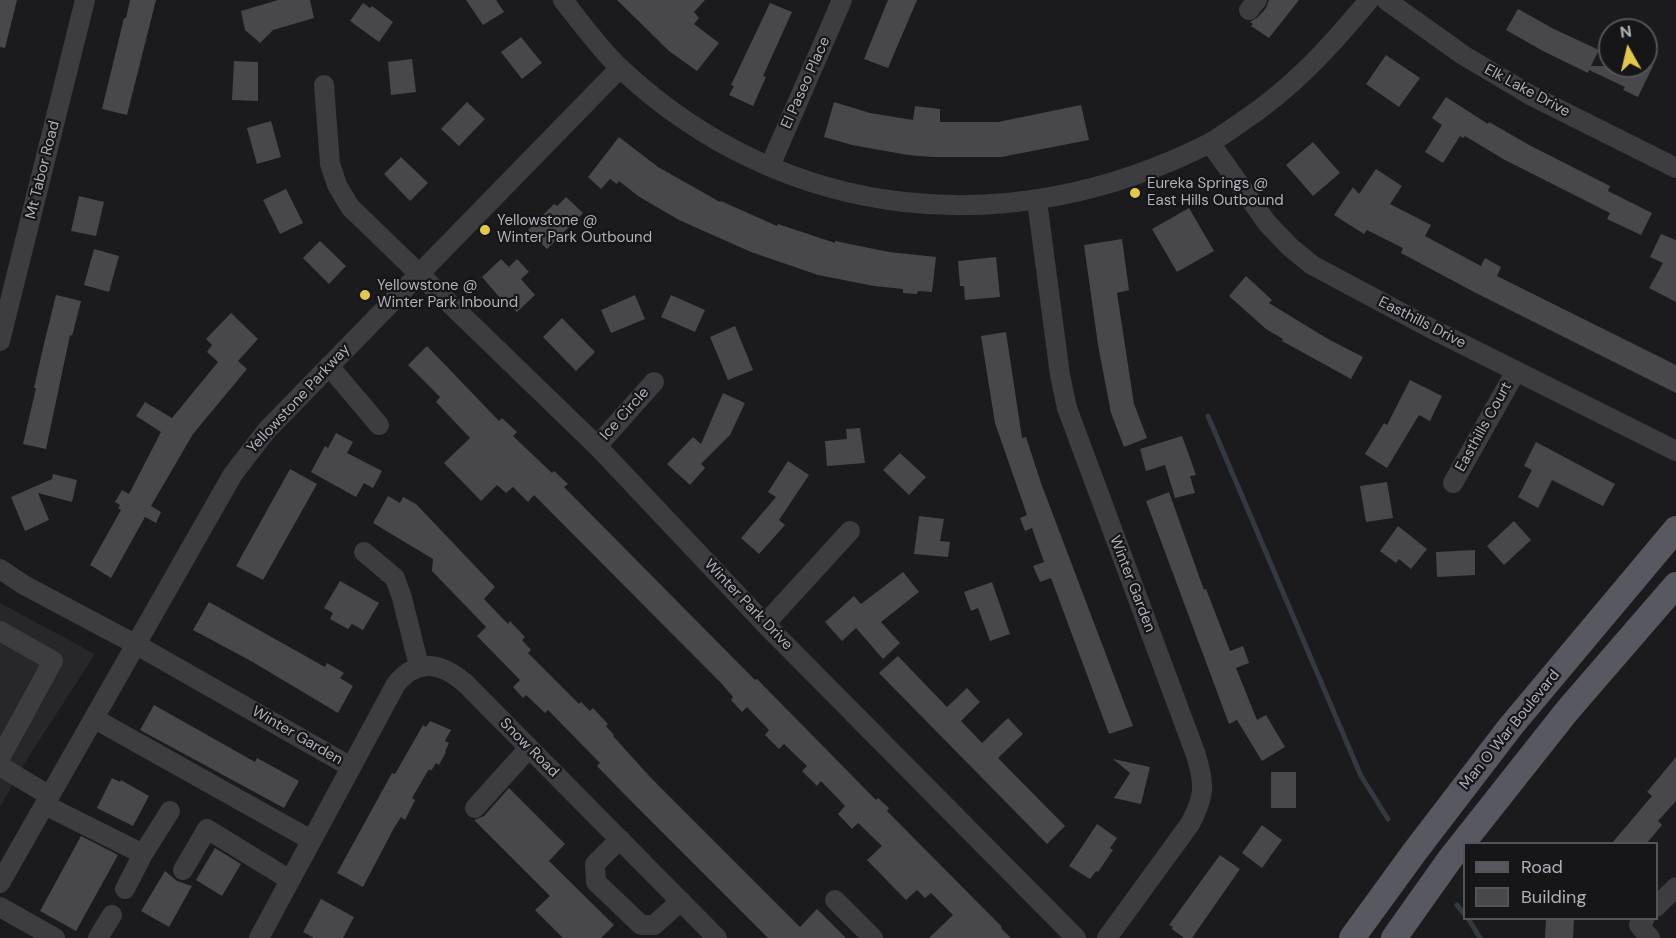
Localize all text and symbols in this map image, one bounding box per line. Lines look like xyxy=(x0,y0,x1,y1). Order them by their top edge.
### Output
north arrow xyxy=(1598,18,1658,78)
text: N xyxy=(1618,20,1633,43)
street label: El Paseo Place xyxy=(778,34,834,132)
street label: Elk Lake Drive xyxy=(1481,61,1573,121)
street label: Mt Tabor Road xyxy=(22,119,64,221)
place label: Eureka Springs @ East Hills Outbound xyxy=(1147,175,1284,210)
marker: Eureka Springs @ East Hills Outbound xyxy=(1128,186,1142,200)
place label: Yellowstone @ Winter Park Outbound xyxy=(497,212,652,247)
marker: Yellowstone @ Winter Park Outbound xyxy=(478,223,492,237)
place label: Yellowstone @ Winter Park Inbound xyxy=(377,277,518,312)
marker: Yellowstone @ Winter Park Inbound xyxy=(358,288,372,302)
street label: Easthills Drive xyxy=(1375,293,1469,353)
street label: Yellowstone Parkway xyxy=(244,341,354,457)
street label: Easthills Court xyxy=(1452,379,1516,475)
street label: Ice Circle xyxy=(597,384,653,444)
street label: Winter Garden xyxy=(1105,533,1159,635)
street label: Winter Park Drive xyxy=(700,556,796,654)
street label: Man O War Boulevard xyxy=(1456,666,1564,794)
street label: Winter Garden xyxy=(248,703,346,769)
street label: Snow Road xyxy=(496,715,562,781)
legend xyxy=(1463,842,1658,920)
text: Road xyxy=(1521,855,1563,879)
text: Building xyxy=(1521,885,1586,909)

